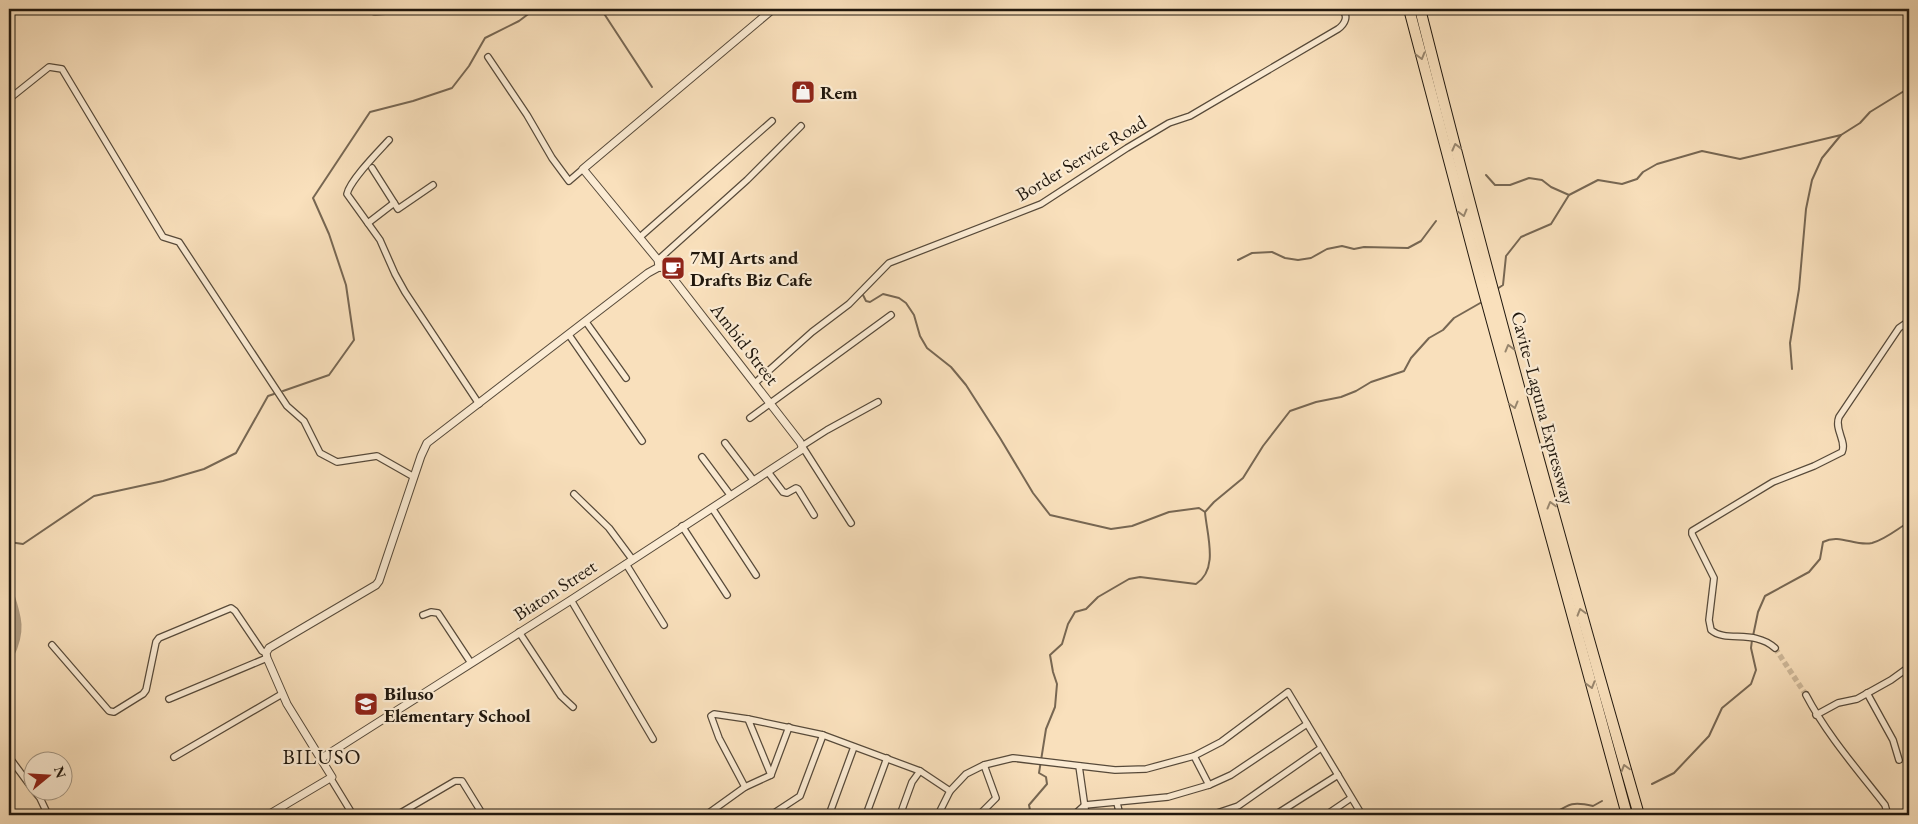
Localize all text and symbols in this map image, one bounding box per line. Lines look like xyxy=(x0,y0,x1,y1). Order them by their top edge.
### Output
one-way arrow xyxy=(1416,52,1426,60)
shop icon: Rem xyxy=(790,79,816,105)
place label: Rem xyxy=(820,80,858,105)
street label: Border Service Road xyxy=(1011,109,1151,207)
one-way arrow xyxy=(1451,144,1461,152)
one-way arrow xyxy=(1457,209,1468,218)
place label: 7MJ Arts and Drafts Biz Cafe xyxy=(690,245,812,292)
cafe icon: 7MJ Arts and Drafts Biz Cafe xyxy=(660,255,686,281)
street label: Ambid Street xyxy=(705,297,785,390)
street label: Cavite–Laguna Expressway xyxy=(1505,309,1581,508)
one-way arrow xyxy=(1504,344,1515,352)
one-way arrow xyxy=(1509,400,1519,409)
one-way arrow xyxy=(1546,500,1557,509)
street label: Biaton Street xyxy=(509,554,601,626)
one-way arrow xyxy=(1576,609,1586,617)
one-way arrow xyxy=(1585,680,1596,689)
place label: Biluso Elementary School xyxy=(384,681,531,728)
school or university icon: Biluso Elementary School xyxy=(353,691,379,717)
district label: BILUSO xyxy=(282,743,362,770)
north arrow xyxy=(22,752,72,802)
text: N xyxy=(50,764,71,781)
one-way arrow xyxy=(1621,765,1631,773)

